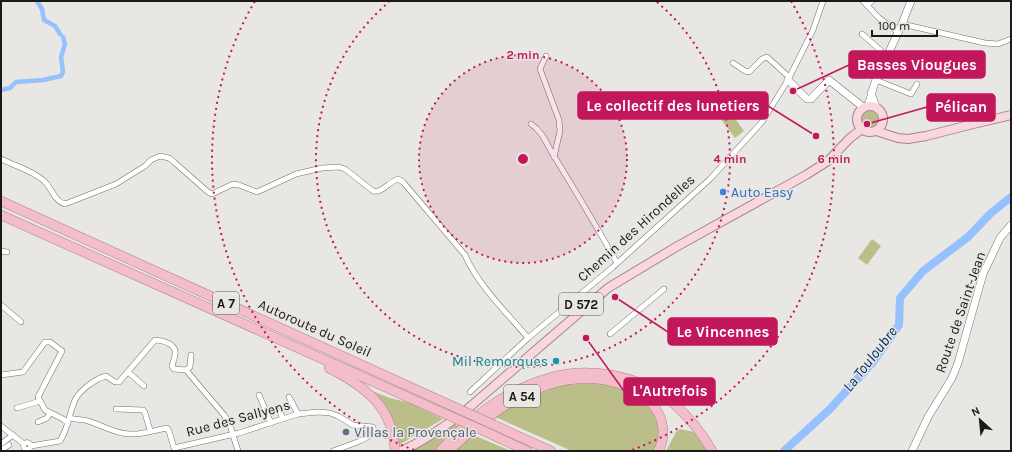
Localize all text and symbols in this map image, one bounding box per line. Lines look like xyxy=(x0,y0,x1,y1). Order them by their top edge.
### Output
scale bar xyxy=(872,12,937,38)
text: 100 m xyxy=(878,19,910,33)
text: 2 min xyxy=(506,48,540,62)
callout: Basses Viougues xyxy=(849,51,985,78)
text: Basses Viougues xyxy=(857,56,977,74)
callout: Le collectif des lunetiers xyxy=(578,92,768,119)
callout: Pélican xyxy=(927,94,995,121)
text: Le collectif des lunetiers xyxy=(586,97,760,115)
text: Pélican xyxy=(935,98,987,116)
centre of rings xyxy=(516,152,530,166)
text: 4 min xyxy=(714,152,746,166)
text: 6 min xyxy=(817,152,851,166)
street label: Chemin des Hirondelles xyxy=(574,171,699,286)
place label: Auto Easy xyxy=(731,184,793,201)
marker: Auto Easy xyxy=(718,187,728,197)
street label: Route de Saint-Jean xyxy=(932,249,989,375)
road number: A 7 xyxy=(213,292,239,314)
road number: D 572 xyxy=(559,293,603,315)
street label: Autoroute du Soleil xyxy=(256,296,374,361)
callout: Le Vincennes xyxy=(668,318,777,345)
text: Le Vincennes xyxy=(677,323,770,341)
water label: La Touloubre xyxy=(839,323,901,395)
place label: Mil Remorques xyxy=(452,353,548,370)
marker: Mil Remorques xyxy=(551,356,561,366)
callout: L'Autrefois xyxy=(624,378,715,405)
text: L'Autrefois xyxy=(632,382,708,400)
road number: A 54 xyxy=(504,385,540,407)
street label: Rue des Sallyens xyxy=(184,396,292,441)
north arrow xyxy=(960,400,1000,440)
text: N xyxy=(969,404,982,419)
place label: Villas la Provençale xyxy=(354,424,476,441)
marker: Villas la Provençale xyxy=(341,427,351,437)

